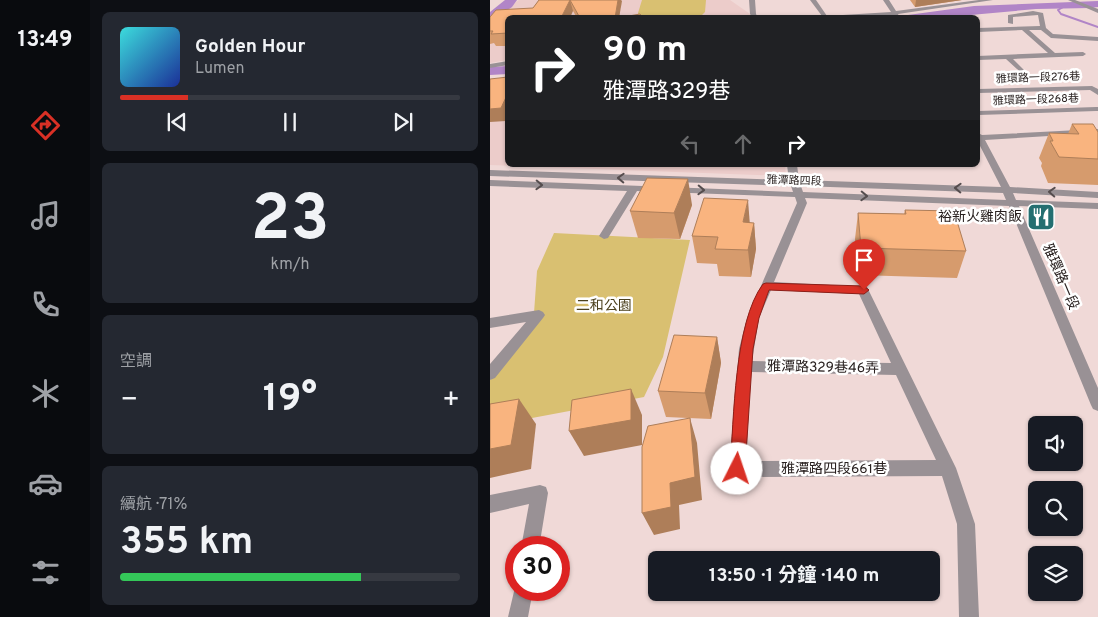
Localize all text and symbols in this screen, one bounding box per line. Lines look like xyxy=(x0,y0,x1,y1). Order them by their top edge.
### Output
text: 13:49 xyxy=(17,27,73,54)
text: 90 m xyxy=(603,29,687,73)
text: Golden Hour xyxy=(195,35,306,59)
icon: right xyxy=(520,35,585,100)
text: Lumen xyxy=(195,59,245,79)
street label: 雅環路一段276巷 xyxy=(996,70,1080,86)
text: 雅潭路329巷 xyxy=(603,79,730,106)
street label: 雅環路一段268巷 xyxy=(993,92,1079,108)
icon: directions xyxy=(28,108,63,143)
icon: previous xyxy=(163,108,191,136)
icon: pause xyxy=(276,108,304,136)
icon: next xyxy=(389,108,417,136)
icon: left xyxy=(676,130,704,158)
icon: ahead xyxy=(729,130,757,158)
icon: right xyxy=(782,130,810,158)
one-way arrow xyxy=(616,172,624,183)
street label: 雅潭路四段 xyxy=(766,173,822,189)
one-way arrow xyxy=(535,179,543,190)
text: 23 xyxy=(251,181,329,263)
one-way arrow xyxy=(954,183,962,194)
one-way arrow xyxy=(697,185,705,196)
one-way arrow xyxy=(1048,187,1056,198)
one-way arrow xyxy=(860,191,868,201)
icon: music xyxy=(28,198,63,233)
restaurant icon: 裕新火雞肉飯 xyxy=(1026,202,1056,232)
place label: 裕新火雞肉飯 xyxy=(938,209,1022,226)
pin xyxy=(843,239,885,290)
street label: 雅環路一段 xyxy=(1039,241,1081,313)
icon: arrive xyxy=(850,246,878,274)
text: km/h xyxy=(271,255,309,275)
icon: phone xyxy=(28,287,63,322)
park label: 二和公園 xyxy=(576,298,632,315)
text: 空調 xyxy=(120,352,152,372)
street label: 雅潭路329巷46弄 xyxy=(767,359,879,377)
icon: climate xyxy=(28,376,63,411)
text: 19° xyxy=(263,376,317,425)
text: − xyxy=(120,383,138,419)
text: + xyxy=(442,383,460,419)
map controls xyxy=(1028,416,1083,601)
button: sound xyxy=(1028,416,1083,471)
position arrow xyxy=(710,442,762,494)
street label: 雅潭路四段661巷 xyxy=(781,461,887,478)
icon: car xyxy=(28,466,63,501)
button: search xyxy=(1028,481,1083,536)
text: 續航 · 71% xyxy=(120,495,187,515)
text: 355 km xyxy=(120,519,253,568)
speed limit sign: 30 xyxy=(505,536,570,601)
button: layers xyxy=(1028,546,1083,601)
icon: filters xyxy=(28,555,63,590)
text: 13:50 · 1 分鐘 · 140 m xyxy=(709,564,879,588)

